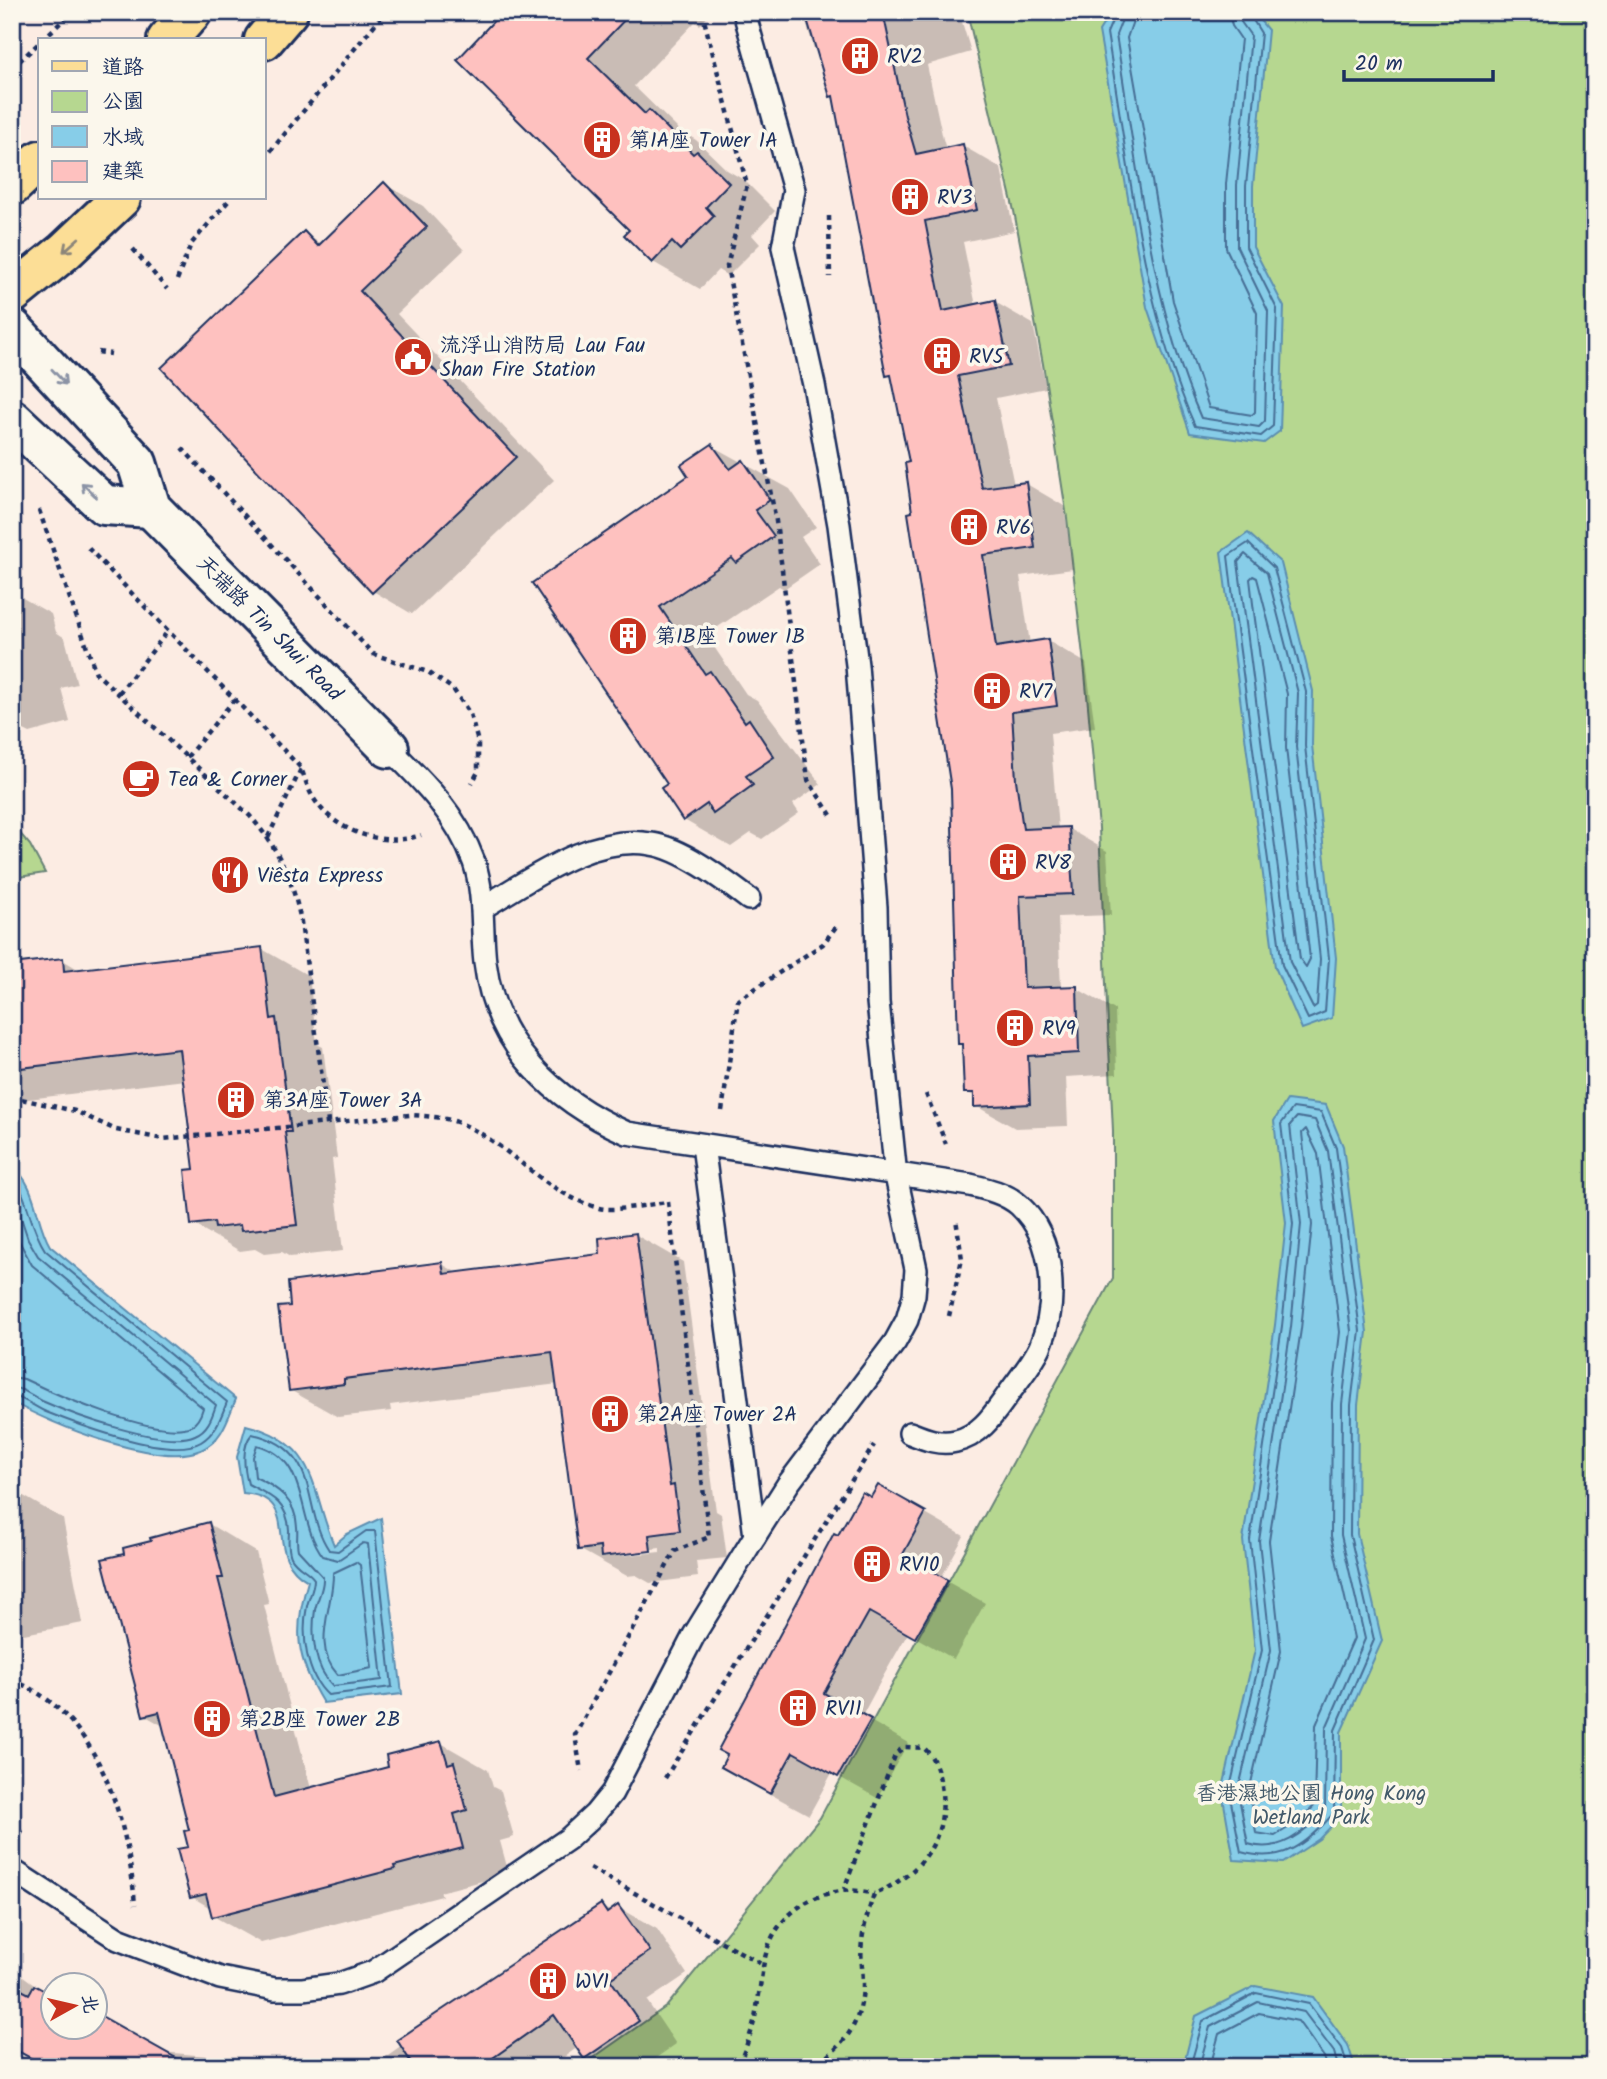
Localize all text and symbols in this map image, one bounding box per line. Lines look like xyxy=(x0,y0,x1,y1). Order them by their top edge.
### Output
building icon: RV2 xyxy=(839,35,881,77)
legend xyxy=(38,38,266,200)
scale bar xyxy=(1344,38,1493,82)
place label: RV2 xyxy=(887,41,923,74)
text: 20 m xyxy=(1355,48,1403,81)
text: 道路 xyxy=(102,52,144,85)
text: 公園 xyxy=(102,86,144,119)
building icon: 第1A座 Tower 1A xyxy=(581,119,623,161)
text: 水域 xyxy=(102,122,144,155)
place label: 第1A座 Tower 1A xyxy=(629,125,778,158)
text: 建築 xyxy=(102,156,144,189)
building icon: RV3 xyxy=(889,176,931,218)
place label: RV3 xyxy=(937,182,972,215)
one-way arrow xyxy=(62,237,80,253)
place label: 流浮山消防局 Lau Fau Shan Fire Station xyxy=(440,330,645,387)
building icon: RV5 xyxy=(921,335,963,377)
public building icon: 流浮山消防局 Lau Fau Shan Fire Station xyxy=(392,336,434,378)
place label: RV5 xyxy=(969,341,1005,374)
one-way arrow xyxy=(51,368,67,386)
one-way arrow xyxy=(81,482,98,499)
building icon: RV6 xyxy=(948,506,990,548)
place label: RV6 xyxy=(996,512,1031,545)
street label: 天瑞路 Tin Shui Road xyxy=(188,548,350,710)
building icon: 第1B座 Tower 1B xyxy=(607,615,649,657)
place label: 第1B座 Tower 1B xyxy=(655,621,805,654)
building icon: RV7 xyxy=(971,670,1013,712)
place label: RV7 xyxy=(1019,676,1053,709)
cafe icon: Tea & Corner xyxy=(120,758,162,800)
place label: Tea & Corner xyxy=(168,764,288,797)
building icon: RV8 xyxy=(987,841,1029,883)
place label: RV8 xyxy=(1035,847,1071,880)
restaurant icon: Viêsta Express xyxy=(209,854,251,896)
place label: Viêsta Express xyxy=(257,860,383,893)
building icon: RV9 xyxy=(994,1007,1036,1049)
place label: RV9 xyxy=(1042,1013,1076,1046)
building icon: 第3A座 Tower 3A xyxy=(215,1079,257,1121)
place label: 第3A座 Tower 3A xyxy=(263,1085,423,1118)
building icon: 第2A座 Tower 2A xyxy=(589,1393,631,1435)
place label: 第2A座 Tower 2A xyxy=(637,1399,797,1432)
building icon: RV10 xyxy=(851,1543,893,1585)
place label: RV10 xyxy=(899,1549,940,1582)
building icon: RV11 xyxy=(777,1687,819,1729)
place label: RV11 xyxy=(825,1693,862,1726)
building icon: 第2B座 Tower 2B xyxy=(191,1698,233,1740)
place label: 第2B座 Tower 2B xyxy=(239,1704,400,1737)
park label: 香港濕地公園 Hong Kong Wetland Park xyxy=(1196,1778,1426,1835)
building icon: WV1 xyxy=(527,1960,569,2002)
place label: WV1 xyxy=(575,1966,609,1999)
north arrow xyxy=(38,1970,108,2040)
text: 北 xyxy=(73,1992,105,2015)

